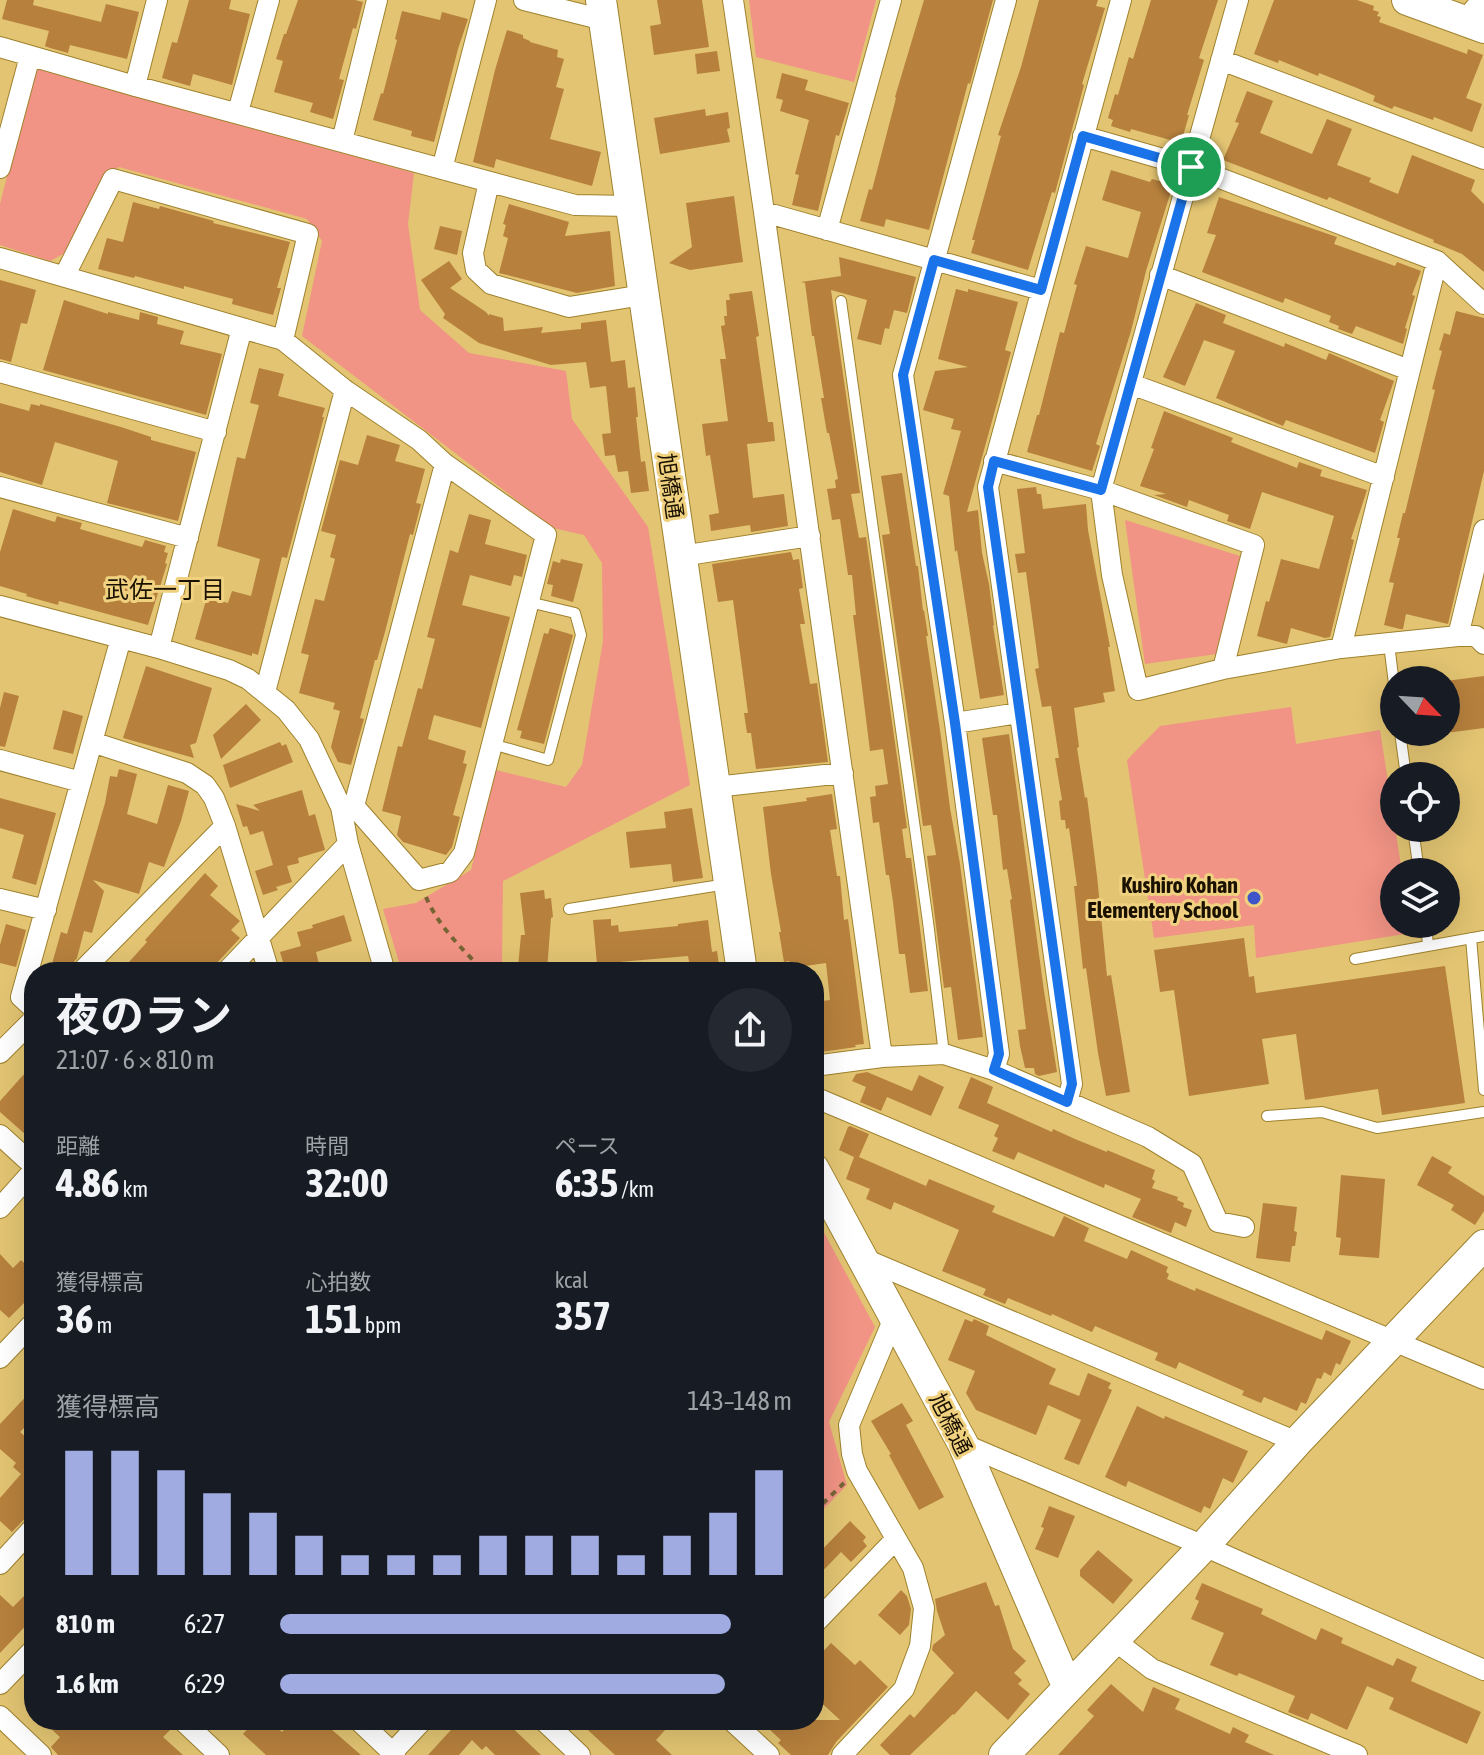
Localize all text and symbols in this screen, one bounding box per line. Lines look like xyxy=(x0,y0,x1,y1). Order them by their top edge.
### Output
pin xyxy=(1157,133,1225,201)
icon: arrive xyxy=(1169,145,1213,189)
street label: 旭橋通 xyxy=(654,452,688,520)
district label: 武佐一丁目 xyxy=(105,576,225,603)
north arrow xyxy=(1380,666,1460,746)
map controls xyxy=(1380,666,1460,938)
button: locate xyxy=(1380,762,1460,842)
button: layers xyxy=(1380,858,1460,938)
place label: Kushiro Kohan Elementery School xyxy=(1087,872,1239,923)
marker: Kushiro Kohan Elementery School xyxy=(1245,889,1263,907)
button: share xyxy=(708,988,792,1072)
text: 夜のラン xyxy=(56,990,232,1040)
text: 21:07 · 6 × 810 m xyxy=(56,1045,215,1075)
text: 距離 xyxy=(56,1133,100,1159)
text: 時間 xyxy=(305,1133,349,1159)
text: ペース xyxy=(555,1133,620,1159)
text: 4.86 xyxy=(56,1160,120,1205)
text: 32:00 xyxy=(305,1160,388,1205)
text: 6:35 xyxy=(555,1160,618,1205)
text: km xyxy=(120,1176,148,1202)
text: /km xyxy=(618,1176,654,1202)
text: kcal xyxy=(555,1267,588,1293)
text: 獲得標高 xyxy=(56,1269,144,1295)
text: 心拍数 xyxy=(305,1269,371,1295)
text: 357 xyxy=(555,1293,611,1338)
text: 36 xyxy=(56,1296,94,1341)
text: 151 xyxy=(305,1296,362,1341)
text: m xyxy=(94,1312,112,1338)
text: bpm xyxy=(362,1312,401,1338)
text: 143–148 m xyxy=(687,1386,792,1416)
street label: 旭橋通 xyxy=(924,1389,978,1459)
text: 獲得標高 xyxy=(56,1392,160,1422)
text: 810 m xyxy=(56,1609,115,1639)
text: 6:27 xyxy=(184,1609,225,1639)
text: 1.6 km xyxy=(56,1669,119,1699)
text: 6:29 xyxy=(184,1669,225,1699)

